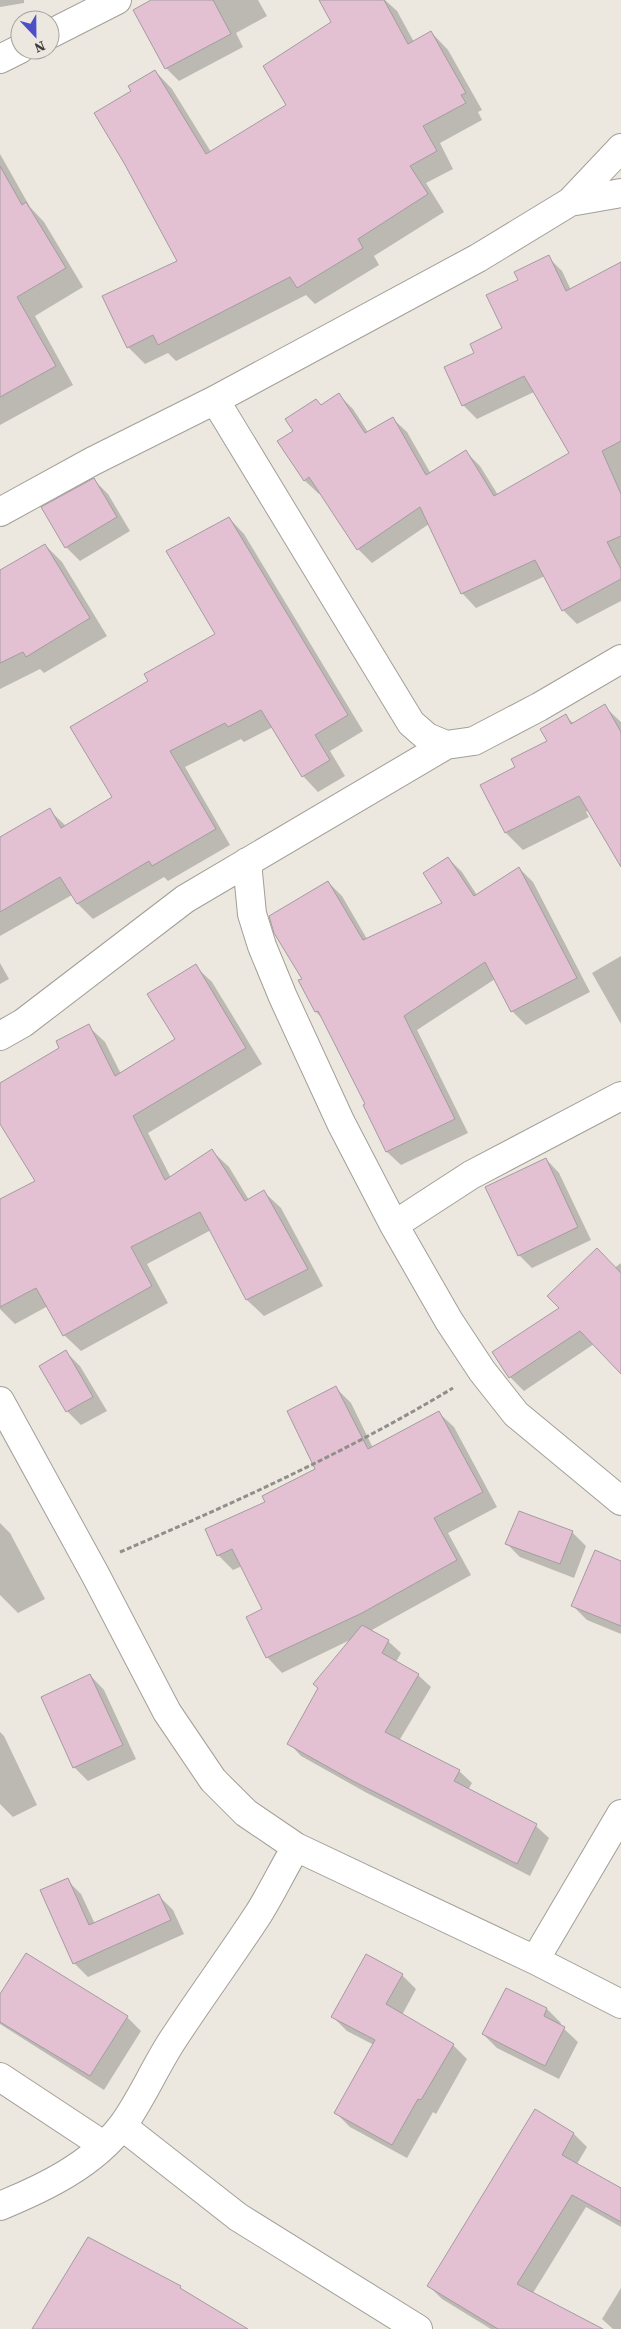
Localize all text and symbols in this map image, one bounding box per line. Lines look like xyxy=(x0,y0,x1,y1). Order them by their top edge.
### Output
north arrow xyxy=(10,10,60,60)
text: N xyxy=(31,36,48,58)

